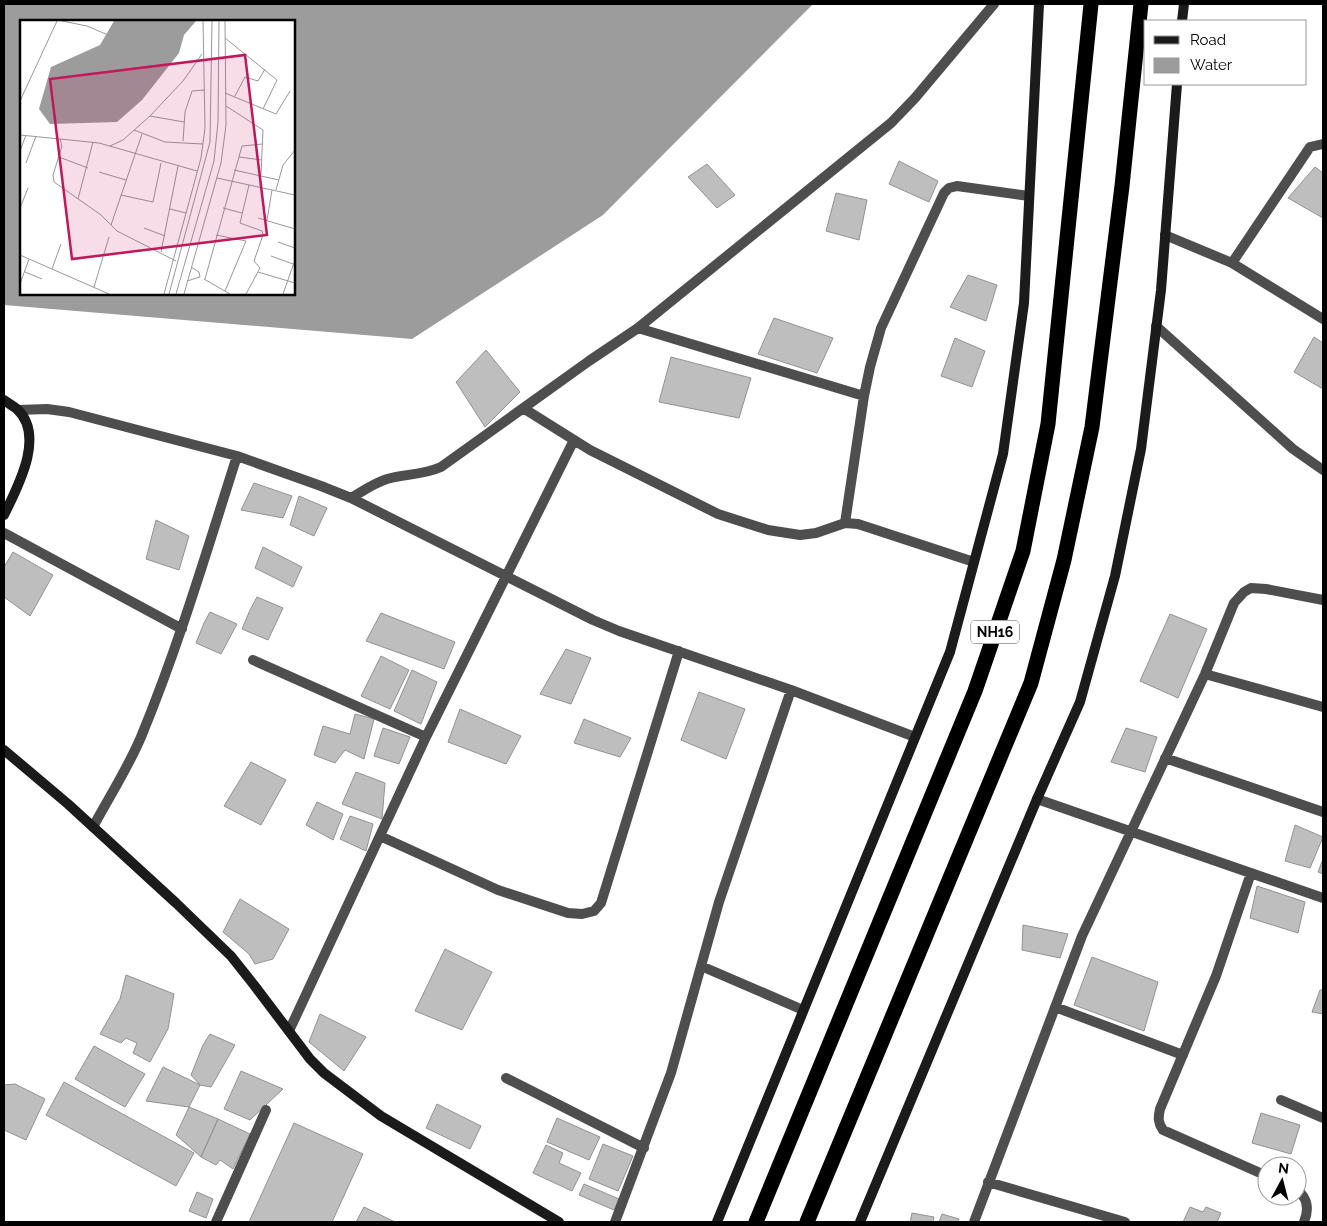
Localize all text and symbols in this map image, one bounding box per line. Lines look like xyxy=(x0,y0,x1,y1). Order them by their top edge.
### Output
inset map xyxy=(20,20,295,295)
legend xyxy=(1144,20,1307,85)
text: Road xyxy=(1190,31,1226,49)
text: Water xyxy=(1190,56,1233,74)
road number: NH16 xyxy=(971,620,1019,644)
north arrow xyxy=(1257,1156,1307,1206)
text: N xyxy=(1277,1160,1290,1177)

